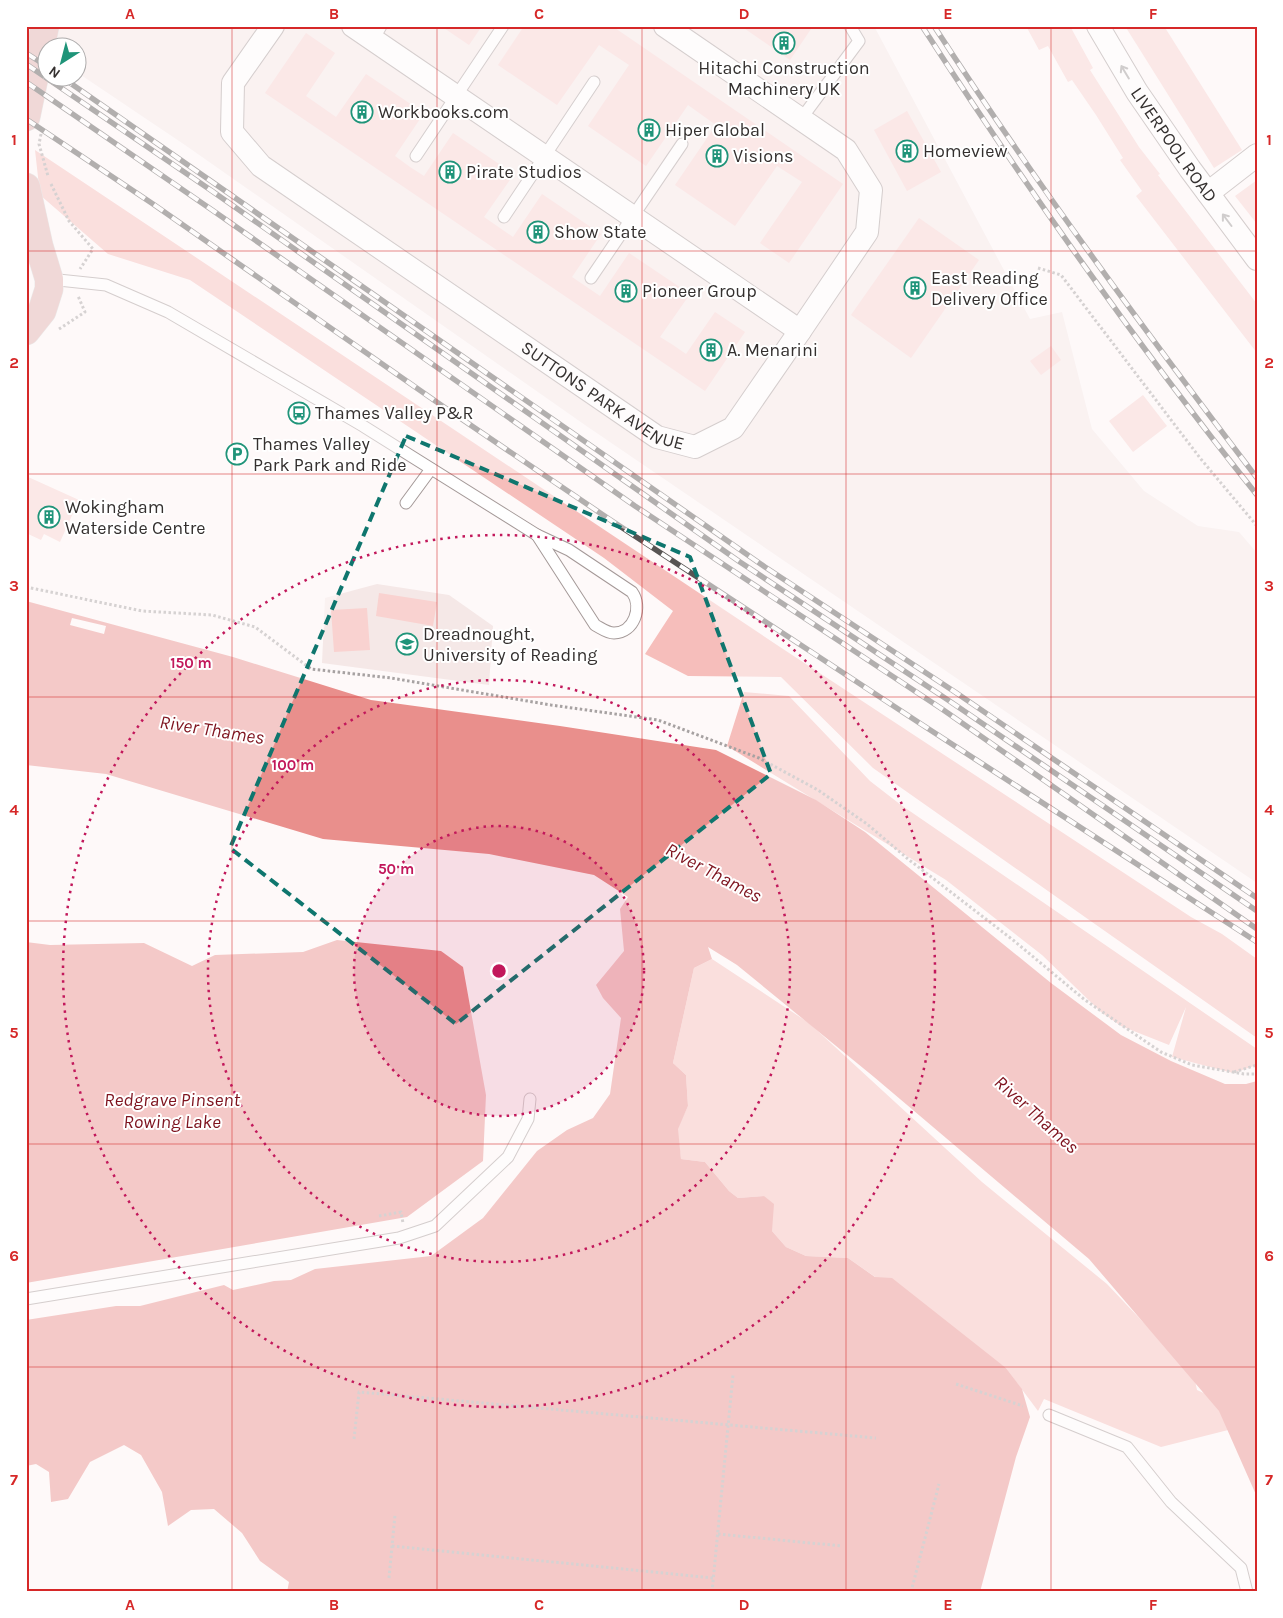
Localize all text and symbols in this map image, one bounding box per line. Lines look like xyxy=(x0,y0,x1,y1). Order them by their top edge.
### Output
text: A xyxy=(125,4,135,23)
text: B xyxy=(329,4,339,23)
text: C xyxy=(534,4,544,23)
text: D xyxy=(739,4,750,23)
text: E xyxy=(943,4,953,23)
text: F xyxy=(1149,4,1158,23)
building icon: Hitachi Construction Machinery UK xyxy=(772,31,796,55)
north arrow xyxy=(38,38,88,88)
place label: Hitachi Construction Machinery UK xyxy=(698,57,870,100)
text: N xyxy=(46,62,64,82)
one-way arrow xyxy=(1120,65,1130,79)
street label: LIVERPOOL ROAD xyxy=(1126,83,1222,207)
building icon: Workbooks.com xyxy=(350,100,374,124)
place label: Workbooks.com xyxy=(378,101,509,123)
building icon: Hiper Global xyxy=(637,118,661,142)
place label: Hiper Global xyxy=(665,119,765,141)
text: 1 xyxy=(11,130,17,149)
text: 1 xyxy=(1266,130,1272,149)
building icon: Homeview xyxy=(895,139,919,163)
place label: Homeview xyxy=(923,140,1008,162)
building icon: Visions xyxy=(705,144,729,168)
place label: Visions xyxy=(733,145,793,167)
building icon: Pirate Studios xyxy=(438,160,462,184)
place label: Pirate Studios xyxy=(466,161,582,183)
one-way arrow xyxy=(1222,214,1233,227)
building icon: Show State xyxy=(526,220,550,244)
place label: Show State xyxy=(554,221,646,243)
place label: East Reading Delivery Office xyxy=(931,267,1048,310)
building icon: East Reading Delivery Office xyxy=(903,276,927,300)
building icon: Pioneer Group xyxy=(614,279,638,303)
place label: Pioneer Group xyxy=(642,280,757,302)
street label: SUTTONS PARK AVENUE xyxy=(517,336,687,455)
building icon: A. Menarini xyxy=(699,338,723,362)
place label: A. Menarini xyxy=(727,339,818,361)
text: 2 xyxy=(9,353,19,372)
text: 2 xyxy=(1264,353,1274,372)
bus stop icon: Thames Valley P&R xyxy=(287,401,311,425)
place label: Thames Valley P&R xyxy=(315,402,473,424)
place label: Thames Valley Park Park and Ride xyxy=(253,433,407,476)
parking icon: Thames Valley Park Park and Ride xyxy=(225,442,249,466)
place label: Wokingham Waterside Centre xyxy=(65,496,206,539)
building icon: Wokingham Waterside Centre xyxy=(37,505,61,529)
text: 3 xyxy=(9,576,19,595)
text: 3 xyxy=(1264,576,1274,595)
place label: Dreadnought, University of Reading xyxy=(423,623,598,666)
school or university icon: Dreadnought, University of Reading xyxy=(395,632,419,656)
text: 150 m xyxy=(170,654,212,672)
water label: River Thames xyxy=(158,711,266,749)
text: 100 m xyxy=(272,756,314,774)
text: 4 xyxy=(9,800,19,819)
text: 4 xyxy=(1264,800,1274,819)
water label: River Thames xyxy=(662,838,765,907)
text: 50 m xyxy=(378,860,414,878)
centre of rings xyxy=(490,962,508,980)
text: 5 xyxy=(9,1023,19,1042)
text: 5 xyxy=(1264,1023,1274,1042)
water label: River Thames xyxy=(990,1071,1083,1158)
water label: Redgrave Pinsent Rowing Lake xyxy=(104,1089,241,1133)
text: 6 xyxy=(9,1246,19,1265)
text: 6 xyxy=(1264,1246,1274,1265)
text: 7 xyxy=(10,1470,18,1489)
text: 7 xyxy=(1265,1470,1273,1489)
text: A xyxy=(125,1595,135,1614)
text: B xyxy=(329,1595,339,1614)
text: C xyxy=(534,1595,544,1614)
text: D xyxy=(739,1595,750,1614)
text: E xyxy=(943,1595,953,1614)
text: F xyxy=(1149,1595,1158,1614)

